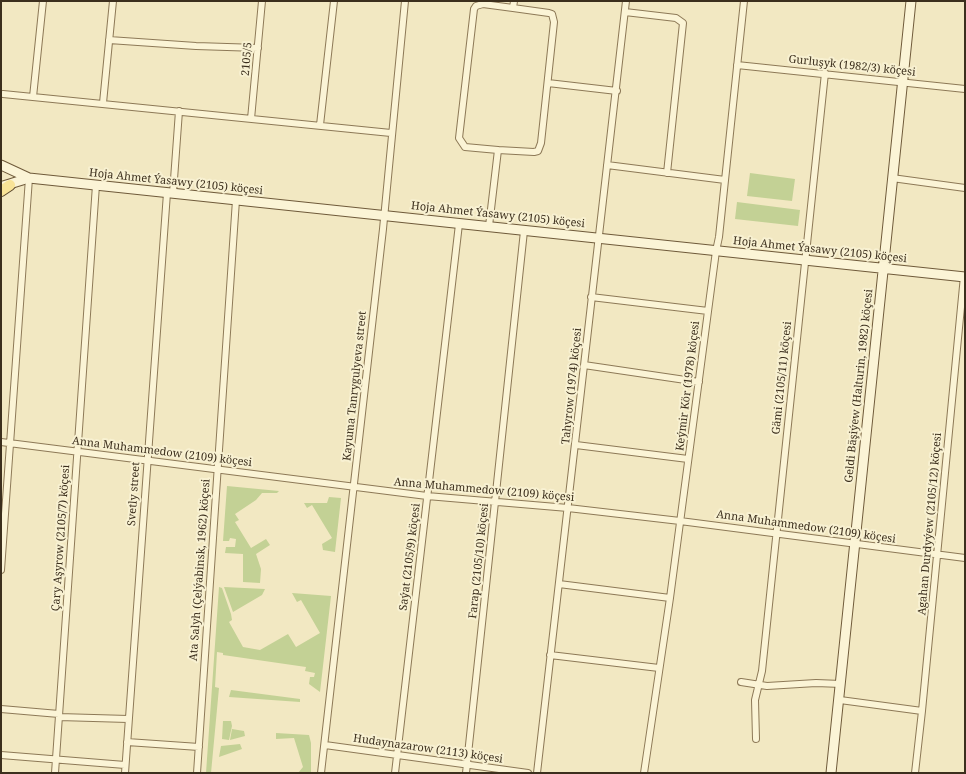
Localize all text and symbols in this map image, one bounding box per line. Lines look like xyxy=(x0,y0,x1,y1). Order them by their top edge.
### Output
street label: 2105/5 xyxy=(239,42,255,76)
street label: Gurluşyk (1982/3) köçesi xyxy=(788,53,916,79)
street label: Hoja Ahmet Ýasawy (2105) köçesi xyxy=(88,166,264,198)
street label: Hoja Ahmet Ýasawy (2105) köçesi xyxy=(410,199,586,231)
street label: Hoja Ahmet Ýasawy (2105) köçesi xyxy=(732,234,908,266)
street label: Geldi Bäşiýew (Halturin, 1982) köçesi xyxy=(842,289,876,483)
street label: Kayuma Tanrygulyeva street xyxy=(341,310,369,462)
street label: Keýmir Kör (1978) köçesi xyxy=(673,320,703,452)
street label: Gämi (2105/11) köçesi xyxy=(769,321,795,435)
street label: Tahyrow (1974) köçesi xyxy=(559,327,585,445)
street label: Agahan Durdyýew (2105/12) köçesi xyxy=(915,432,945,616)
street label: Anna Muhammedow (2109) köçesi xyxy=(71,434,253,470)
street label: Svetly street xyxy=(125,461,143,527)
street label: Çary Aşyrow (2105/7) köçesi xyxy=(49,464,73,612)
street label: Anna Muhammedow (2109) köçesi xyxy=(393,476,575,504)
street label: Ata Salyh (Çelýabinsk, 1962) köçesi xyxy=(187,478,213,662)
street label: Saýat (2105/9) köçesi xyxy=(397,503,423,611)
street label: Farap (2105/10) köçesi xyxy=(466,503,492,619)
street label: Anna Muhammedow (2109) köçesi xyxy=(715,508,897,546)
street label: Hudaynazarow (2113) köçesi xyxy=(352,732,504,766)

